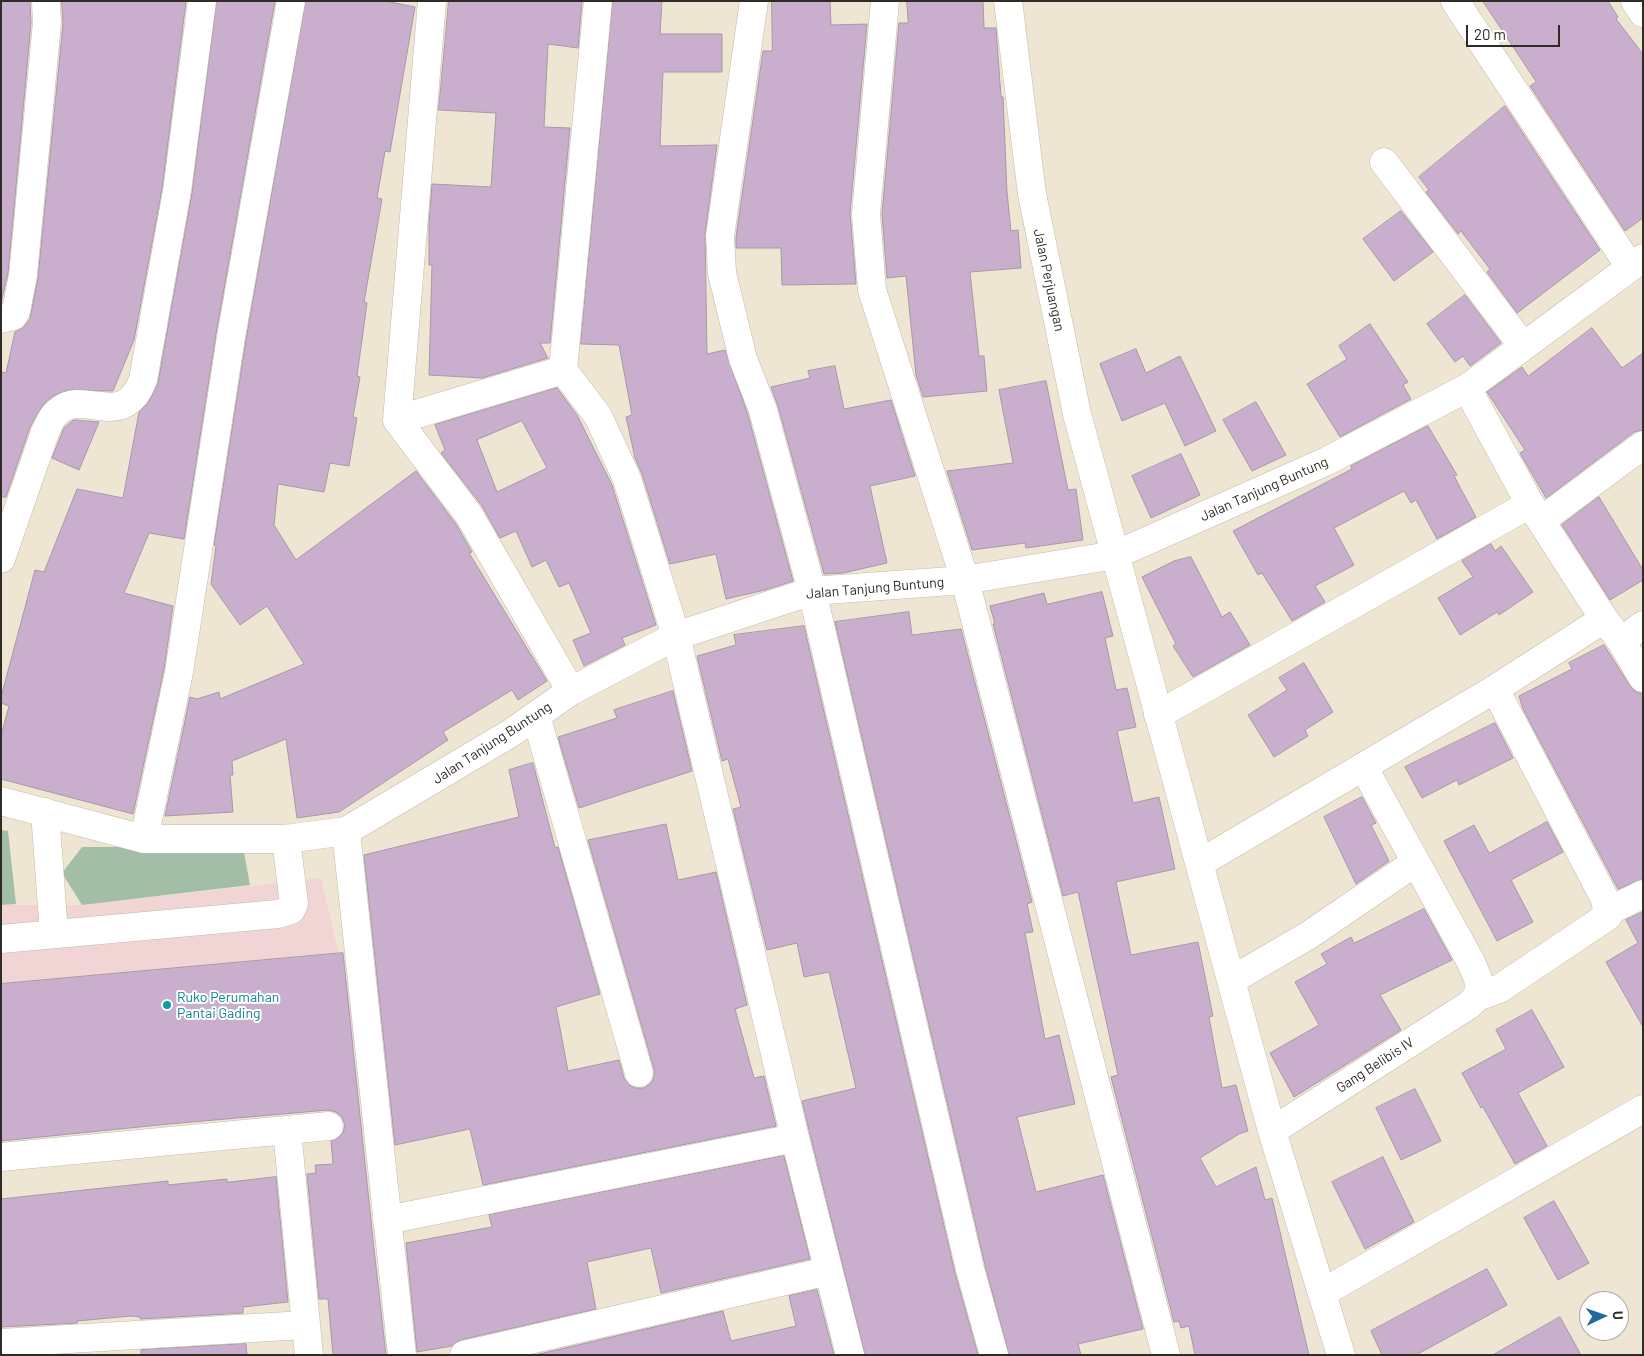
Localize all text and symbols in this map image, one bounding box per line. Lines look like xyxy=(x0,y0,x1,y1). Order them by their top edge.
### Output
scale bar xyxy=(1469,15,1563,47)
text: 20 m xyxy=(1474,25,1506,43)
street label: Jalan Perjuangan xyxy=(1030,227,1068,333)
street label: Jalan Tanjung Buntung xyxy=(1197,453,1331,525)
street label: Jalan Tanjung Buntung xyxy=(805,574,945,602)
street label: Jalan Tanjung Buntung xyxy=(429,698,555,788)
place label: Ruko Perumahan Pantai Gading xyxy=(177,989,279,1022)
marker: Ruko Perumahan Pantai Gading xyxy=(161,999,173,1011)
street label: Gang Belibis IV xyxy=(1333,1034,1417,1096)
north arrow xyxy=(1579,1291,1629,1341)
text: U xyxy=(1610,1310,1627,1320)

